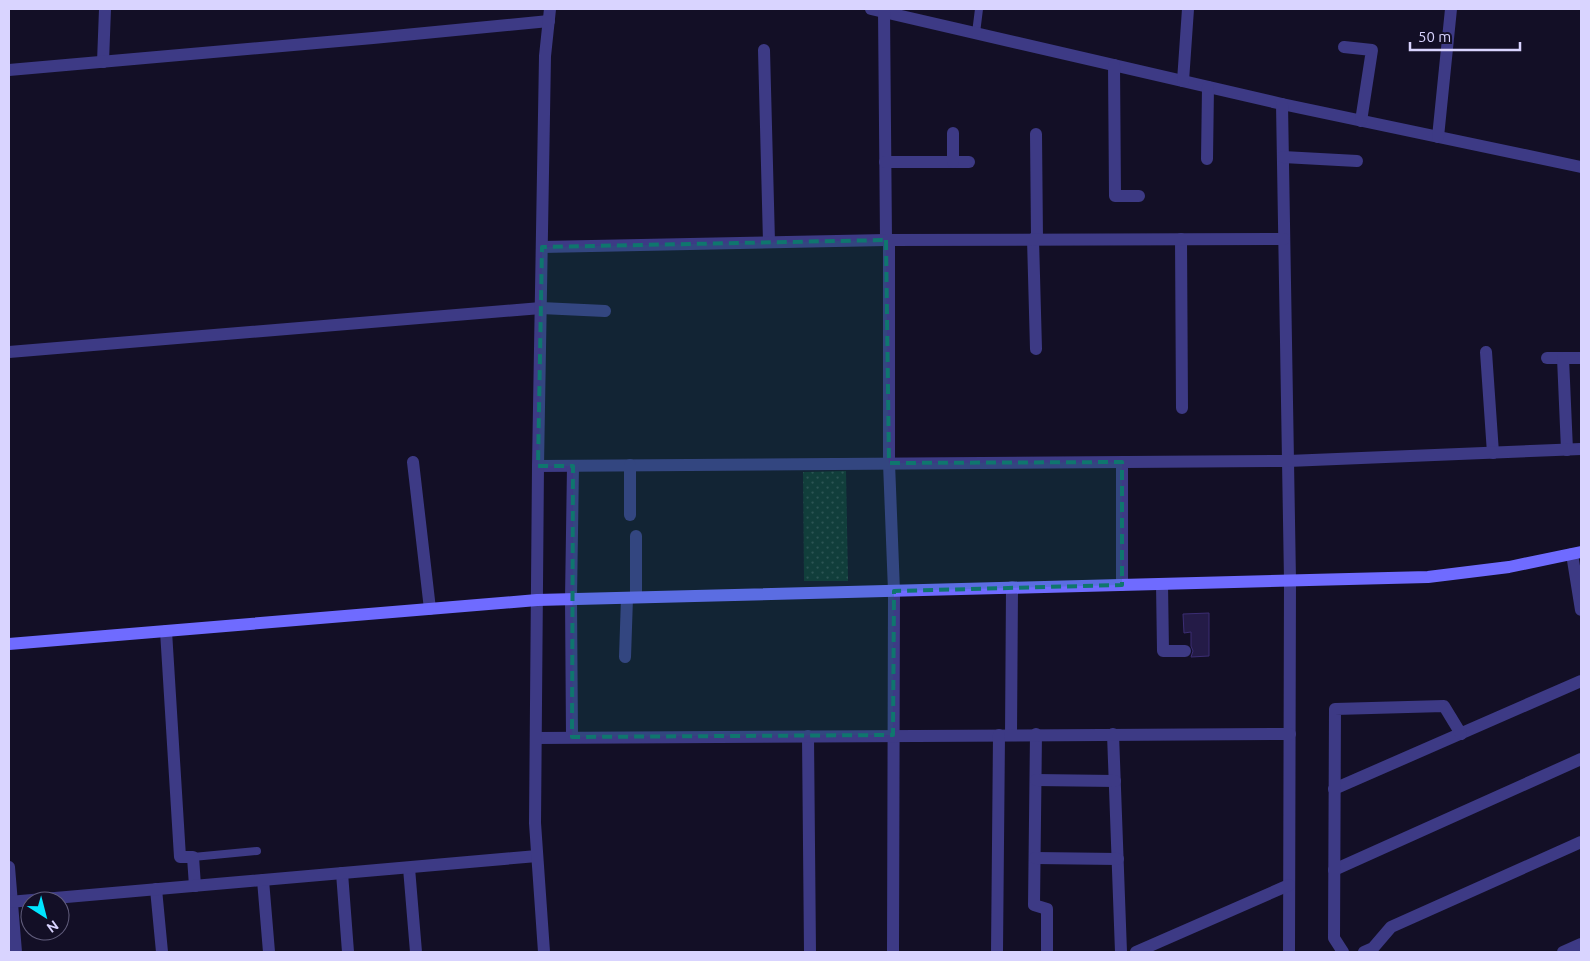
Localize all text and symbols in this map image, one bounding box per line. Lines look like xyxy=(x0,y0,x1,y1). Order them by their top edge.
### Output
scale bar xyxy=(1410,20,1520,52)
text: 50 m xyxy=(1418,28,1451,45)
north arrow xyxy=(20,891,70,941)
text: N xyxy=(44,917,62,936)

